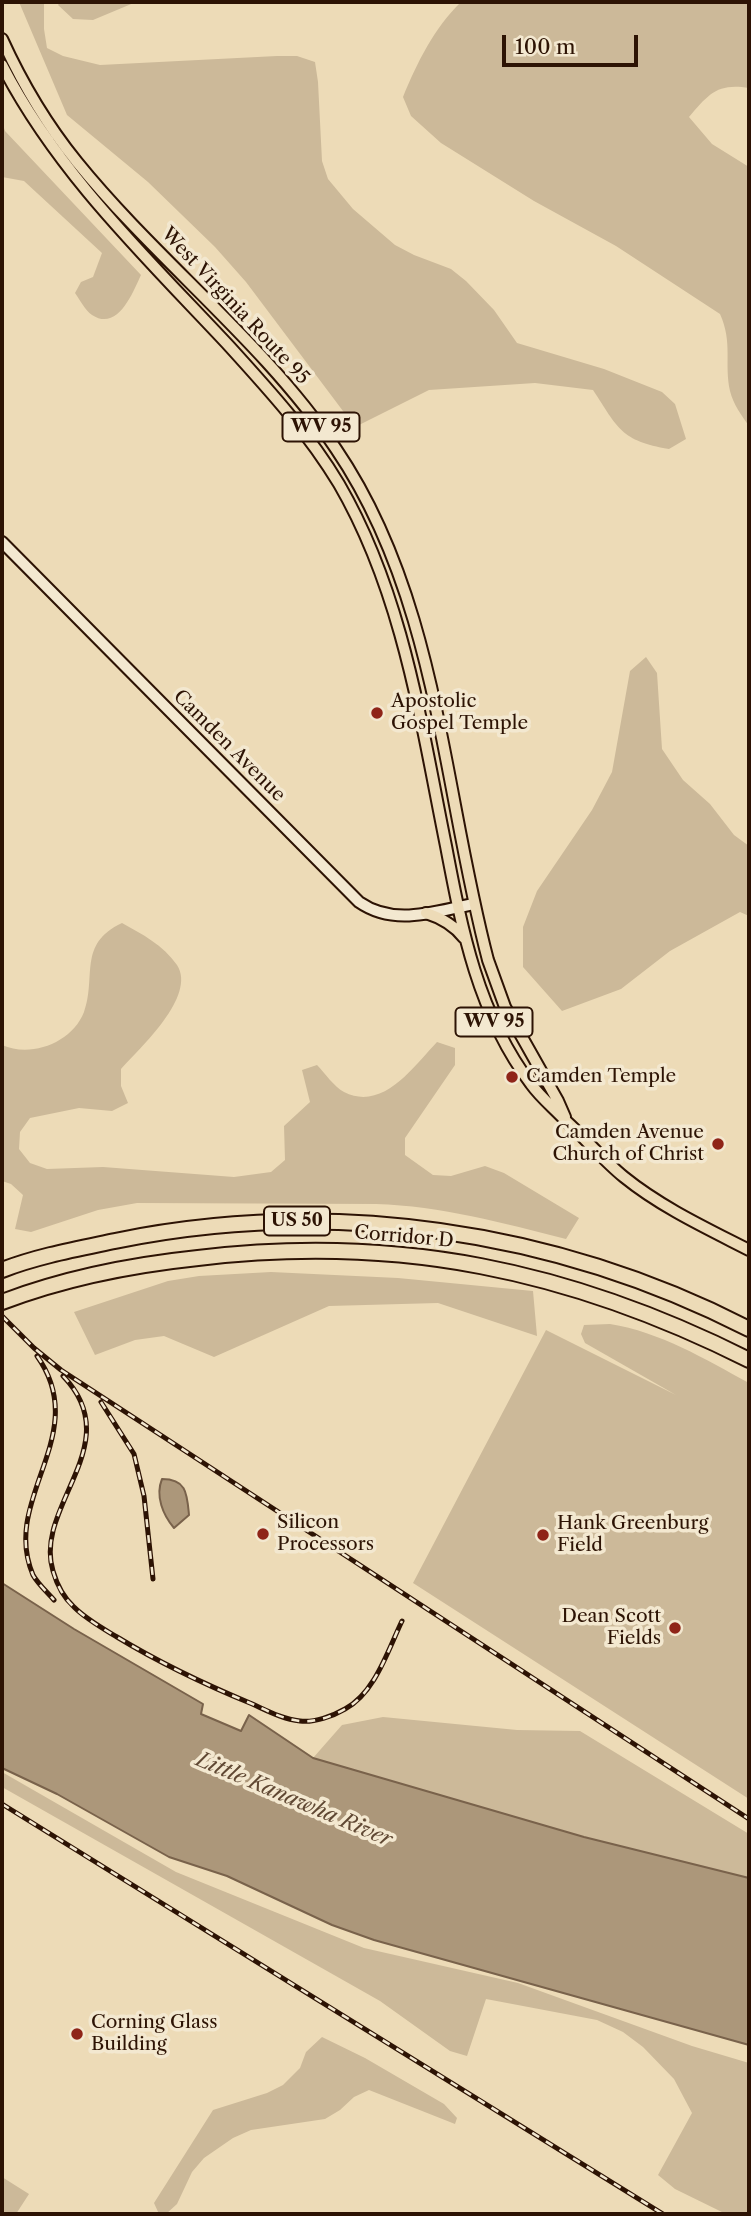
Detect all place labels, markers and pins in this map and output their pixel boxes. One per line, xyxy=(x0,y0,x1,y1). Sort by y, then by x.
place label: Apostolic Gospel Temple xyxy=(391,691,528,735)
marker: Apostolic Gospel Temple xyxy=(369,705,385,721)
place label: Camden Temple xyxy=(526,1066,676,1088)
marker: Camden Temple xyxy=(504,1069,520,1085)
place label: Camden Avenue Church of Christ xyxy=(552,1122,704,1166)
marker: Camden Avenue Church of Christ xyxy=(710,1136,726,1152)
place label: Silicon Processors xyxy=(277,1512,374,1556)
place label: Hank Greenburg Field xyxy=(557,1513,708,1557)
marker: Silicon Processors xyxy=(255,1526,271,1542)
marker: Hank Greenburg Field xyxy=(535,1527,551,1543)
place label: Dean Scott Fields xyxy=(562,1606,661,1650)
marker: Dean Scott Fields xyxy=(667,1620,683,1636)
place label: Corning Glass Building xyxy=(91,2012,217,2056)
marker: Corning Glass Building xyxy=(69,2026,85,2042)

